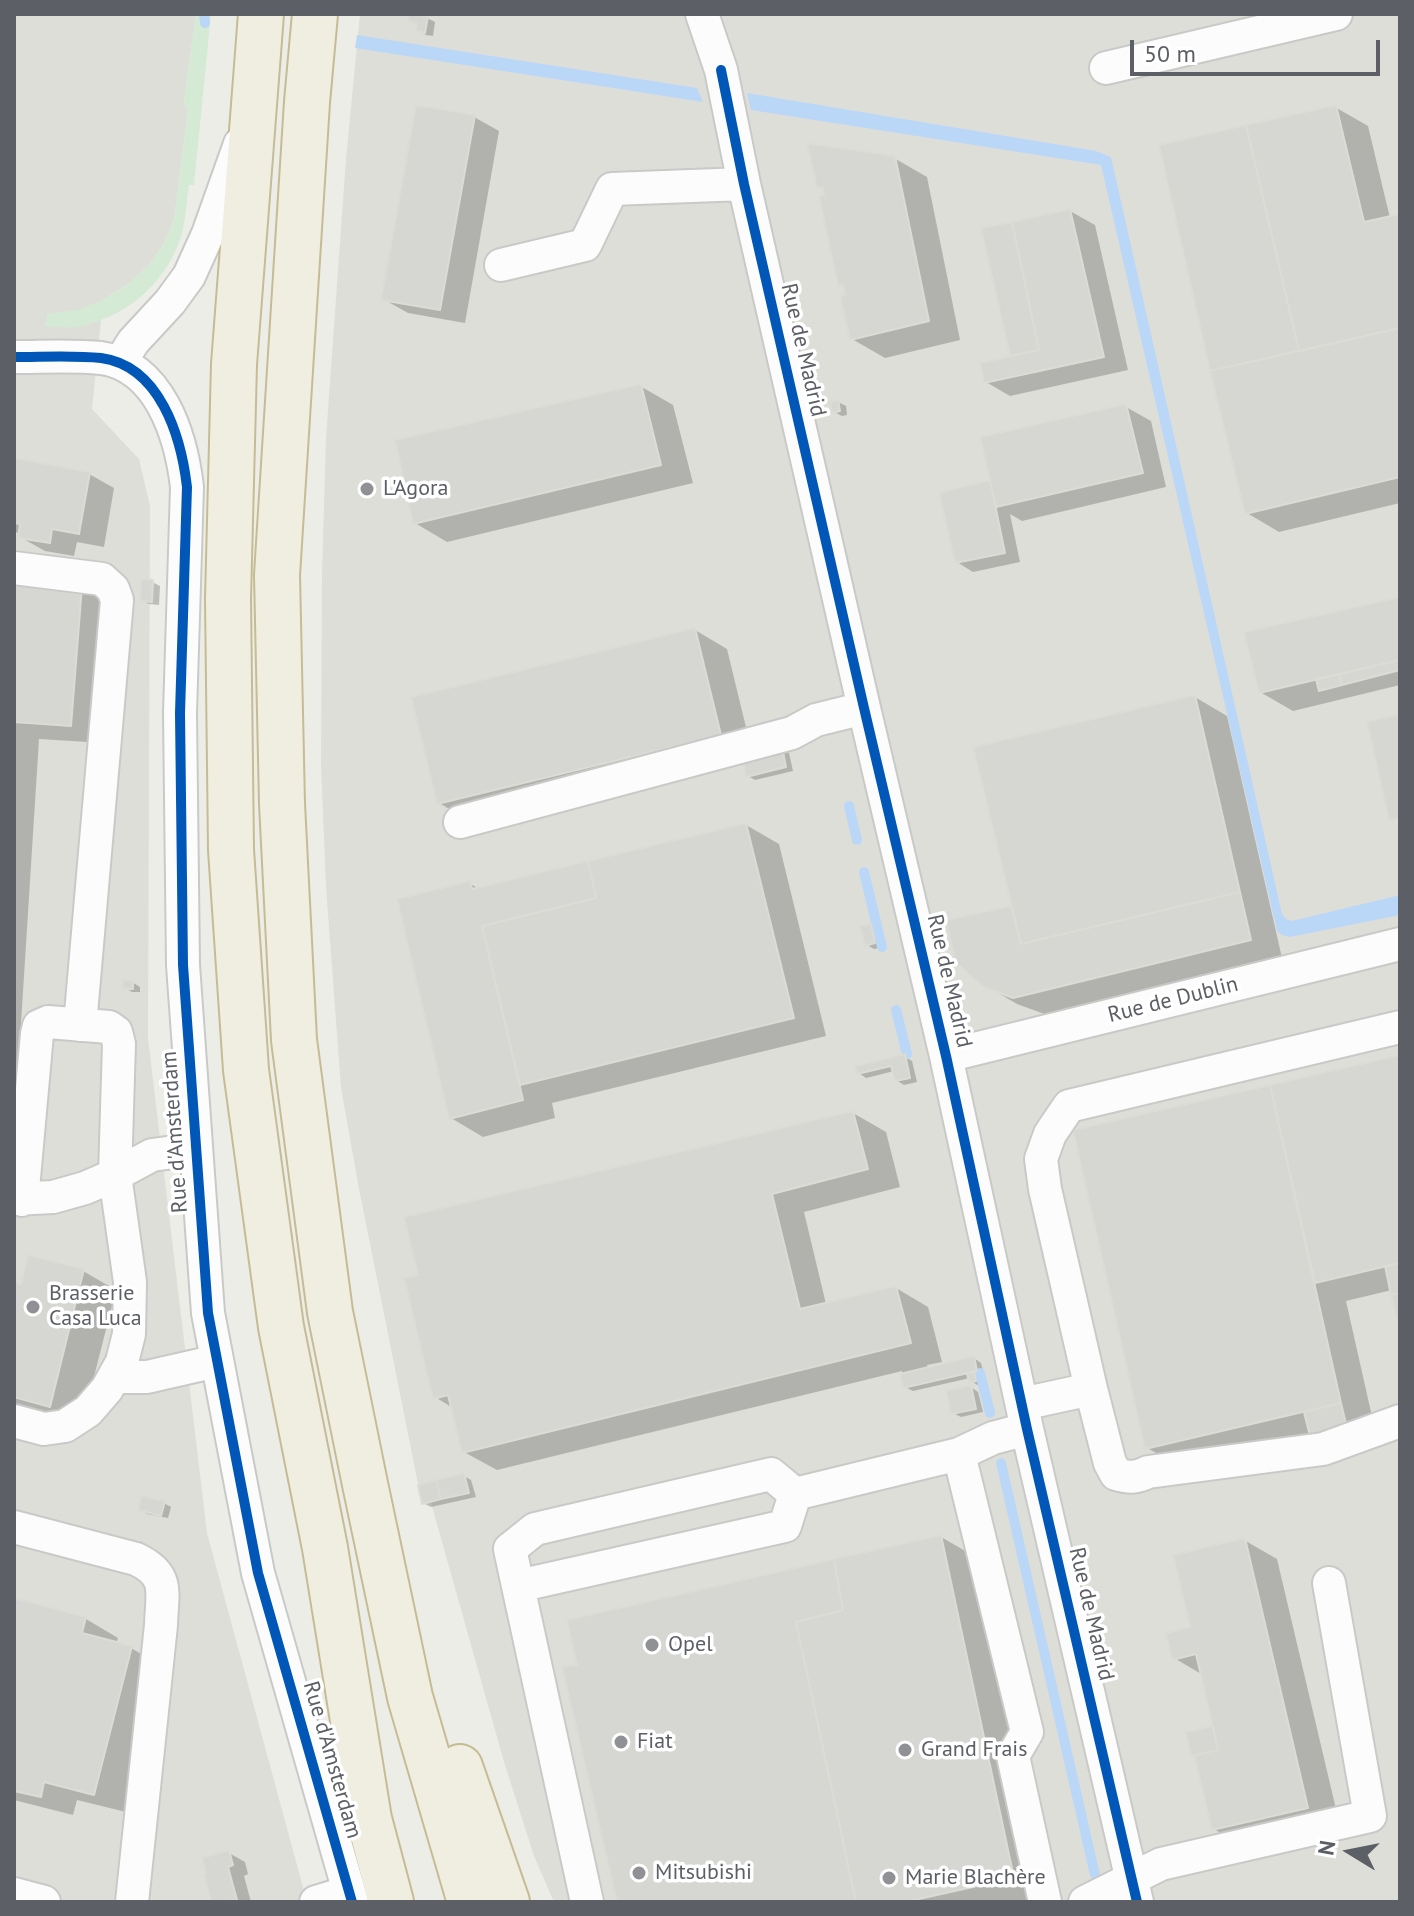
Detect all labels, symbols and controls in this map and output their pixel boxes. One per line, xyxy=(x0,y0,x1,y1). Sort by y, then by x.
scale bar xyxy=(1134,24,1384,74)
text: 50 m xyxy=(1144,38,1196,69)
street label: Rue de Madrid xyxy=(775,281,831,419)
place label: L'Agora xyxy=(383,476,448,502)
marker: L'Agora xyxy=(358,480,376,498)
street label: Rue de Madrid xyxy=(921,912,977,1050)
street label: Rue de Dublin xyxy=(1105,971,1241,1029)
street label: Rue d'Amsterdam xyxy=(156,1050,194,1214)
place label: Brasserie Casa Luca xyxy=(49,1281,142,1332)
marker: Brasserie Casa Luca xyxy=(24,1298,42,1316)
street label: Rue de Madrid xyxy=(1063,1545,1119,1683)
place label: Opel xyxy=(668,1632,713,1658)
marker: Opel xyxy=(643,1636,661,1654)
street label: Rue d'Amsterdam xyxy=(297,1678,367,1842)
place label: Fiat xyxy=(637,1729,673,1755)
marker: Fiat xyxy=(612,1733,630,1751)
place label: Grand Frais xyxy=(921,1737,1028,1763)
marker: Grand Frais xyxy=(896,1741,914,1759)
north arrow xyxy=(1310,1812,1390,1892)
text: N xyxy=(1311,1838,1341,1857)
place label: Mitsubishi xyxy=(655,1860,752,1886)
marker: Mitsubishi xyxy=(630,1864,648,1882)
place label: Marie Blachère xyxy=(905,1865,1046,1891)
marker: Marie Blachère xyxy=(880,1869,898,1887)

